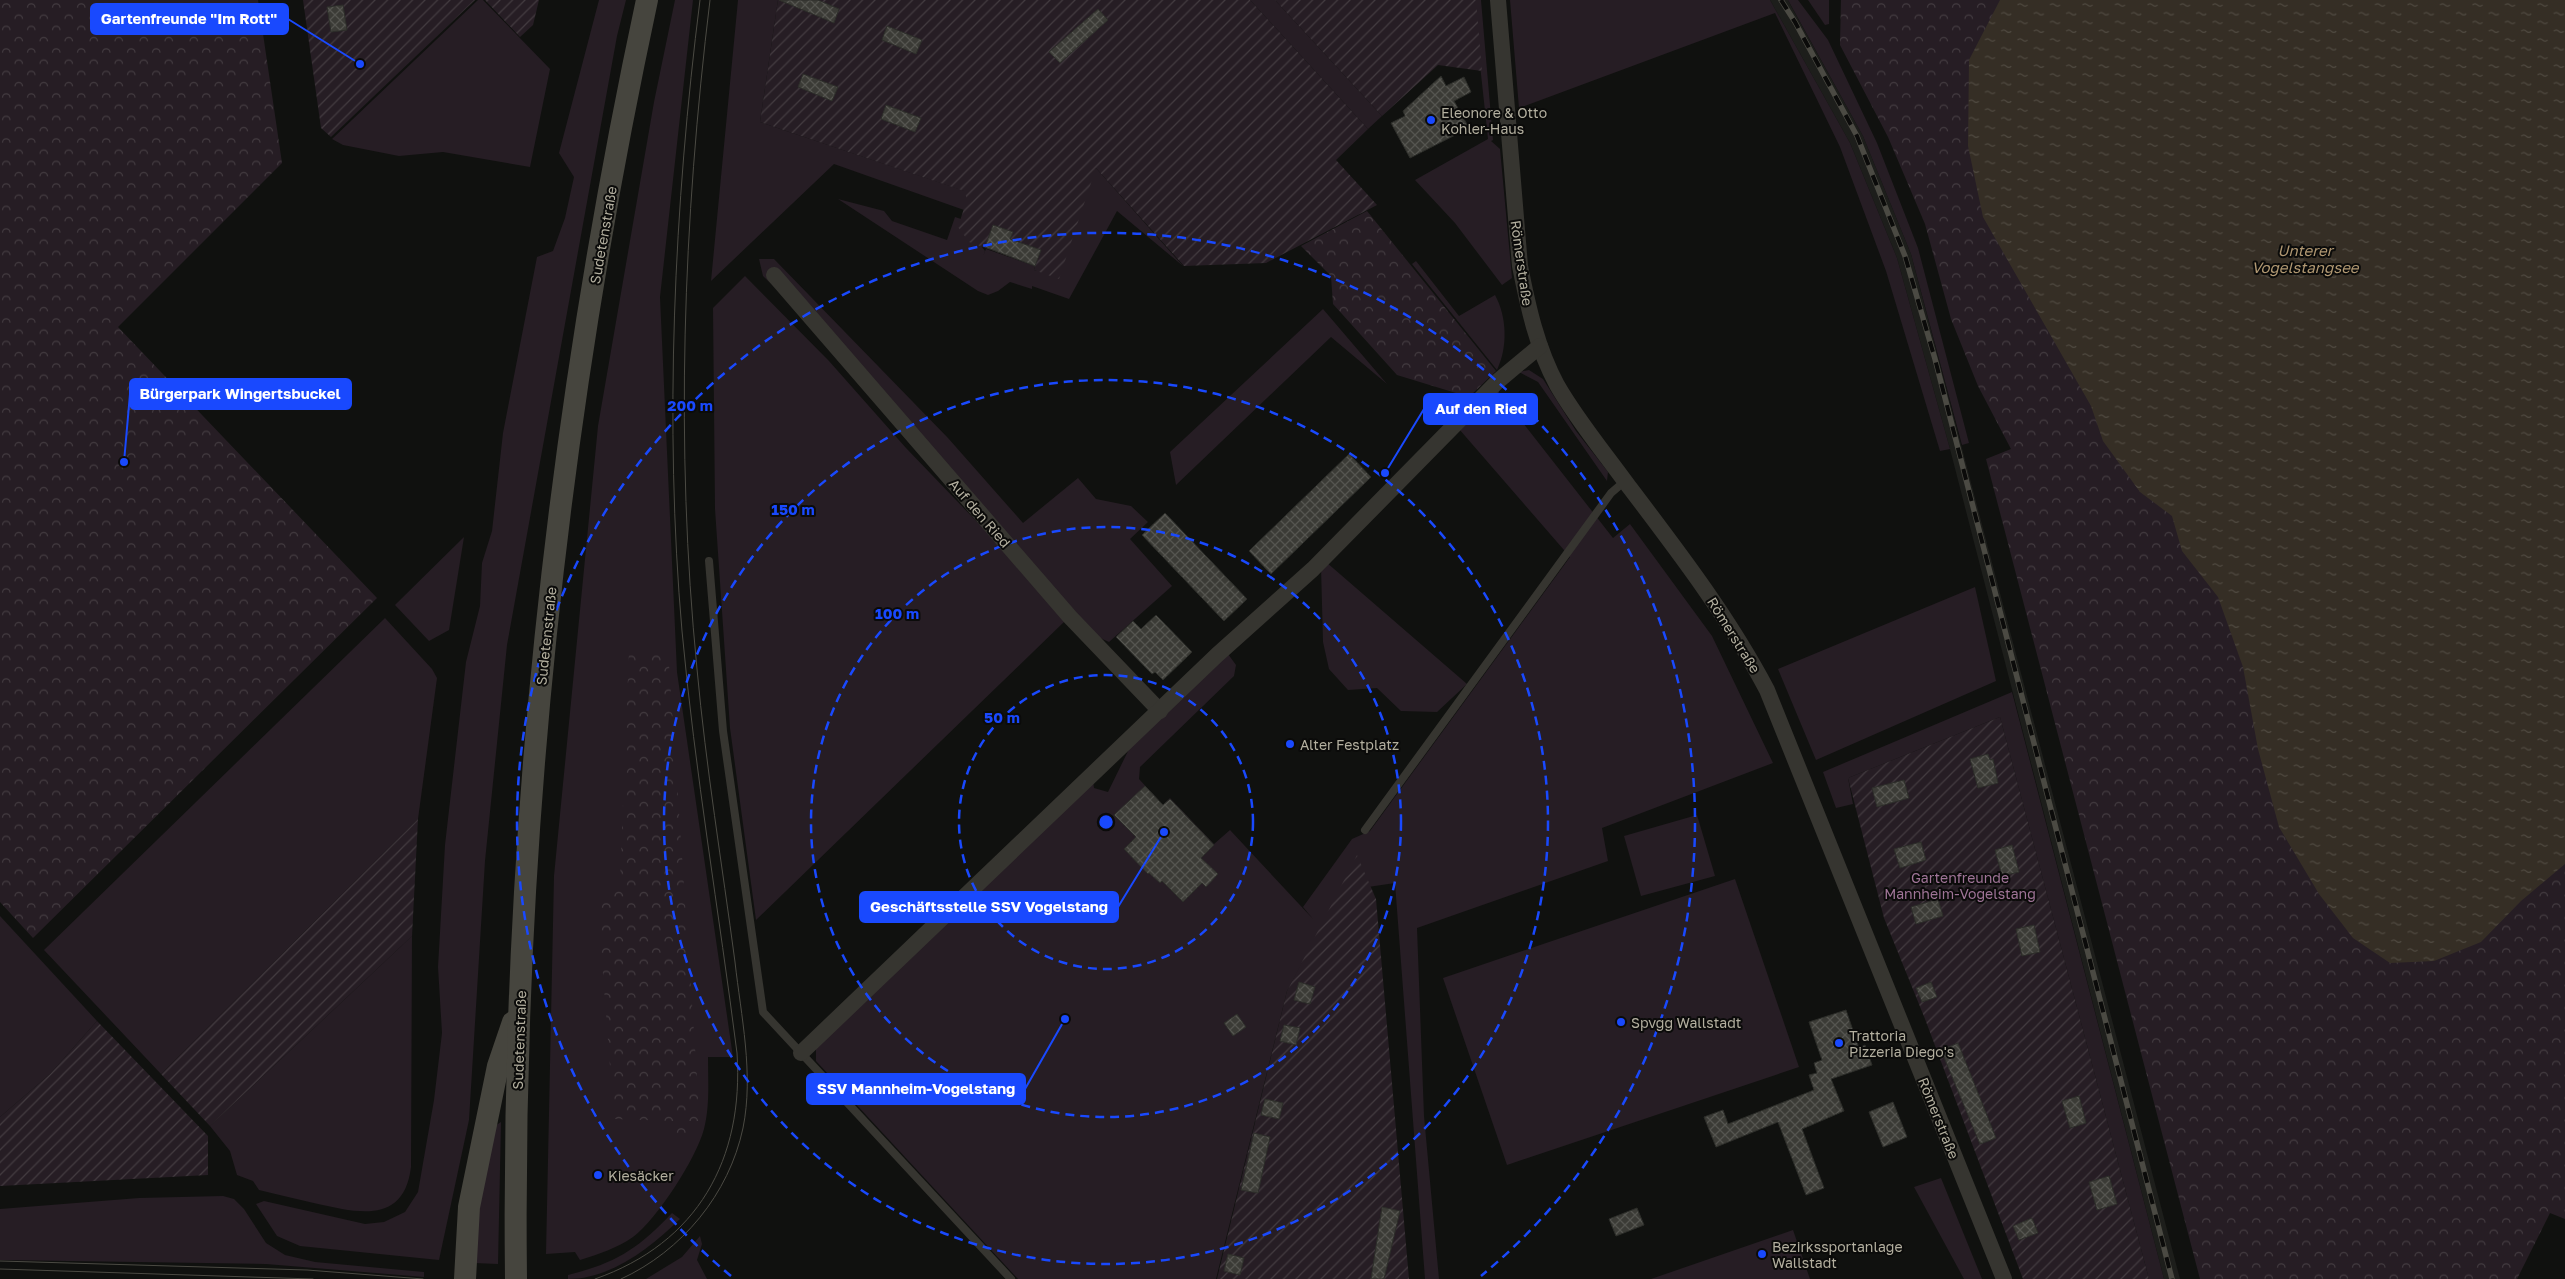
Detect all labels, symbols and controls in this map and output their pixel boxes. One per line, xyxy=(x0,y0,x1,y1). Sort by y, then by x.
callout: Gartenfreunde "Im Rott" xyxy=(91,4,288,34)
text: Gartenfreunde "Im Rott" xyxy=(101,9,277,27)
place label: Eleonore & Otto Kohler-Haus xyxy=(1441,104,1547,137)
marker: Eleonore & Otto Kohler-Haus xyxy=(1425,114,1437,126)
street label: Sudetenstraße xyxy=(586,185,620,285)
street label: Römerstraße xyxy=(1508,219,1536,307)
water label: Unterer Vogelstangsee xyxy=(2251,241,2360,277)
callout: Bürgerpark Wingertsbuckel xyxy=(130,379,351,409)
text: Bürgerpark Wingertsbuckel xyxy=(139,384,341,402)
callout: Auf den Ried xyxy=(1424,394,1537,424)
text: 200 m xyxy=(667,396,713,414)
text: Auf den Ried xyxy=(1435,399,1527,417)
street label: Auf den Ried xyxy=(946,475,1014,551)
text: 150 m xyxy=(771,500,815,518)
street label: Sudetenstraße xyxy=(532,586,560,686)
street label: Römerstraße xyxy=(1704,594,1764,676)
text: 100 m xyxy=(875,604,919,622)
text: 50 m xyxy=(984,708,1020,726)
place label: Alter Festplatz xyxy=(1300,736,1399,753)
marker: Alter Festplatz xyxy=(1284,738,1296,750)
centre of rings xyxy=(1097,813,1115,831)
park label: Gartenfreunde Mannheim-Vogelstang xyxy=(1884,869,2036,902)
callout: Geschäftsstelle SSV Vogelstang xyxy=(860,892,1118,922)
text: Geschäftsstelle SSV Vogelstang xyxy=(870,897,1108,915)
street label: Sudetenstraße xyxy=(509,990,529,1090)
place label: Spvgg Wallstadt xyxy=(1631,1014,1741,1031)
marker: Spvgg Wallstadt xyxy=(1615,1016,1627,1028)
place label: Trattoria Pizzeria Diego's xyxy=(1849,1027,1954,1060)
marker: Trattoria Pizzeria Diego's xyxy=(1833,1037,1845,1049)
callout: SSV Mannheim-Vogelstang xyxy=(807,1074,1025,1104)
street label: Römerstraße xyxy=(1915,1075,1963,1161)
text: SSV Mannheim-Vogelstang xyxy=(817,1079,1015,1097)
place label: Kiesäcker xyxy=(608,1167,674,1184)
marker: Kiesäcker xyxy=(592,1169,604,1181)
place label: Bezirkssportanlage Wallstadt xyxy=(1772,1238,1903,1271)
marker: Bezirkssportanlage Wallstadt xyxy=(1756,1248,1768,1260)

